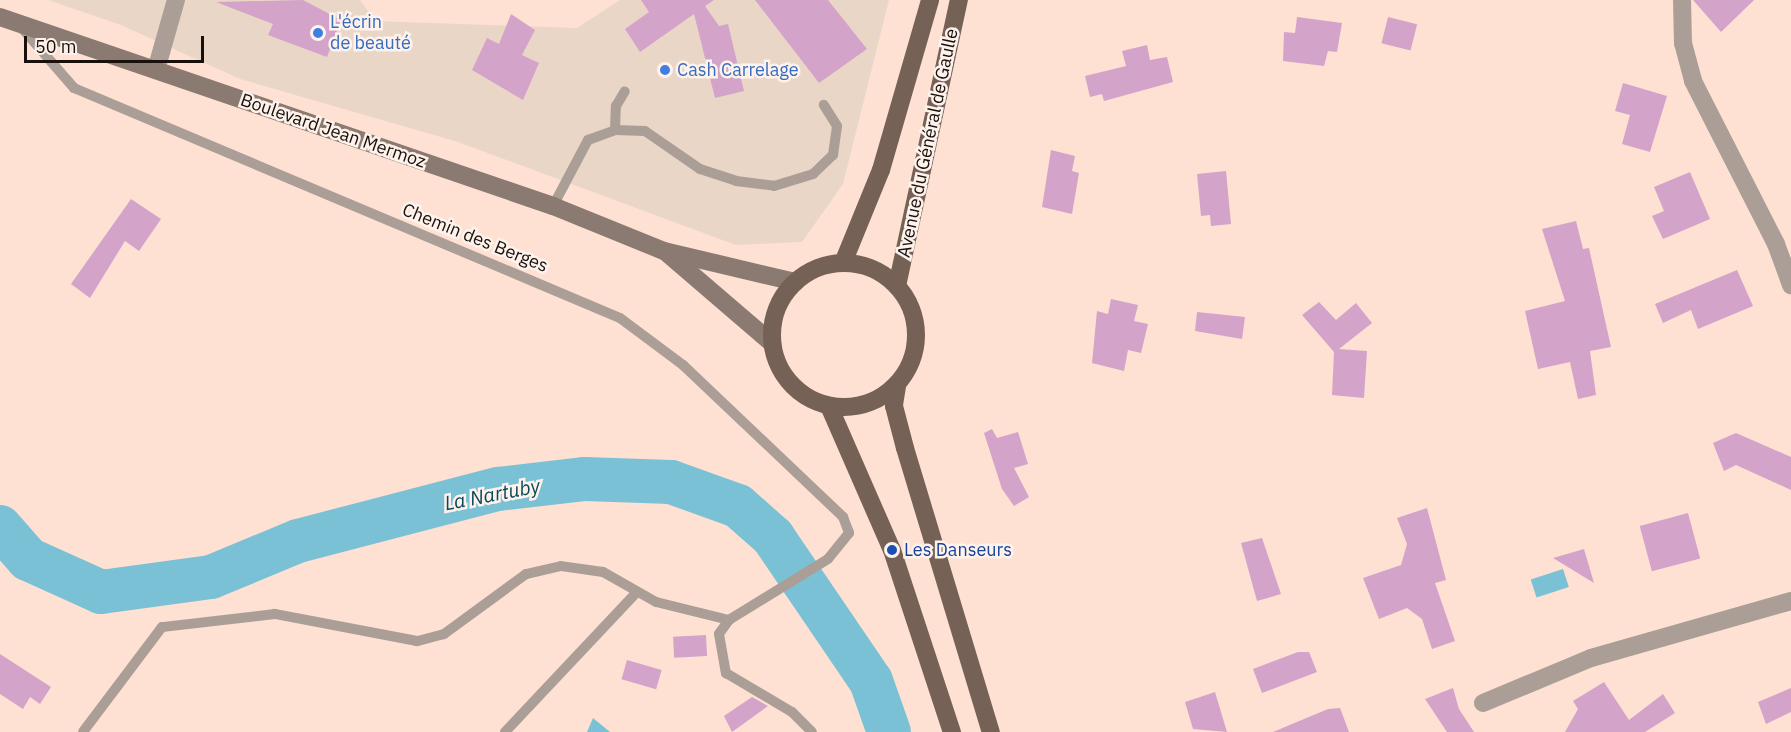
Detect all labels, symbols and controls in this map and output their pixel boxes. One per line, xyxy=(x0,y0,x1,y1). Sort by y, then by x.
place label: L'écrin de beauté xyxy=(330,12,411,54)
scale bar xyxy=(27,24,207,62)
marker: L'écrin de beauté xyxy=(311,26,325,40)
street label: Avenue du Général de Gaulle xyxy=(893,27,963,259)
text: 50 m xyxy=(35,35,77,58)
place label: Cash Carrelage xyxy=(677,59,799,81)
marker: Cash Carrelage xyxy=(658,63,672,77)
street label: Boulevard Jean Mermoz xyxy=(238,89,428,173)
street label: Chemin des Berges xyxy=(399,199,551,277)
water label: La Nartuby xyxy=(442,473,542,515)
place label: Les Danseurs xyxy=(904,539,1012,561)
marker: Les Danseurs xyxy=(885,543,899,557)

